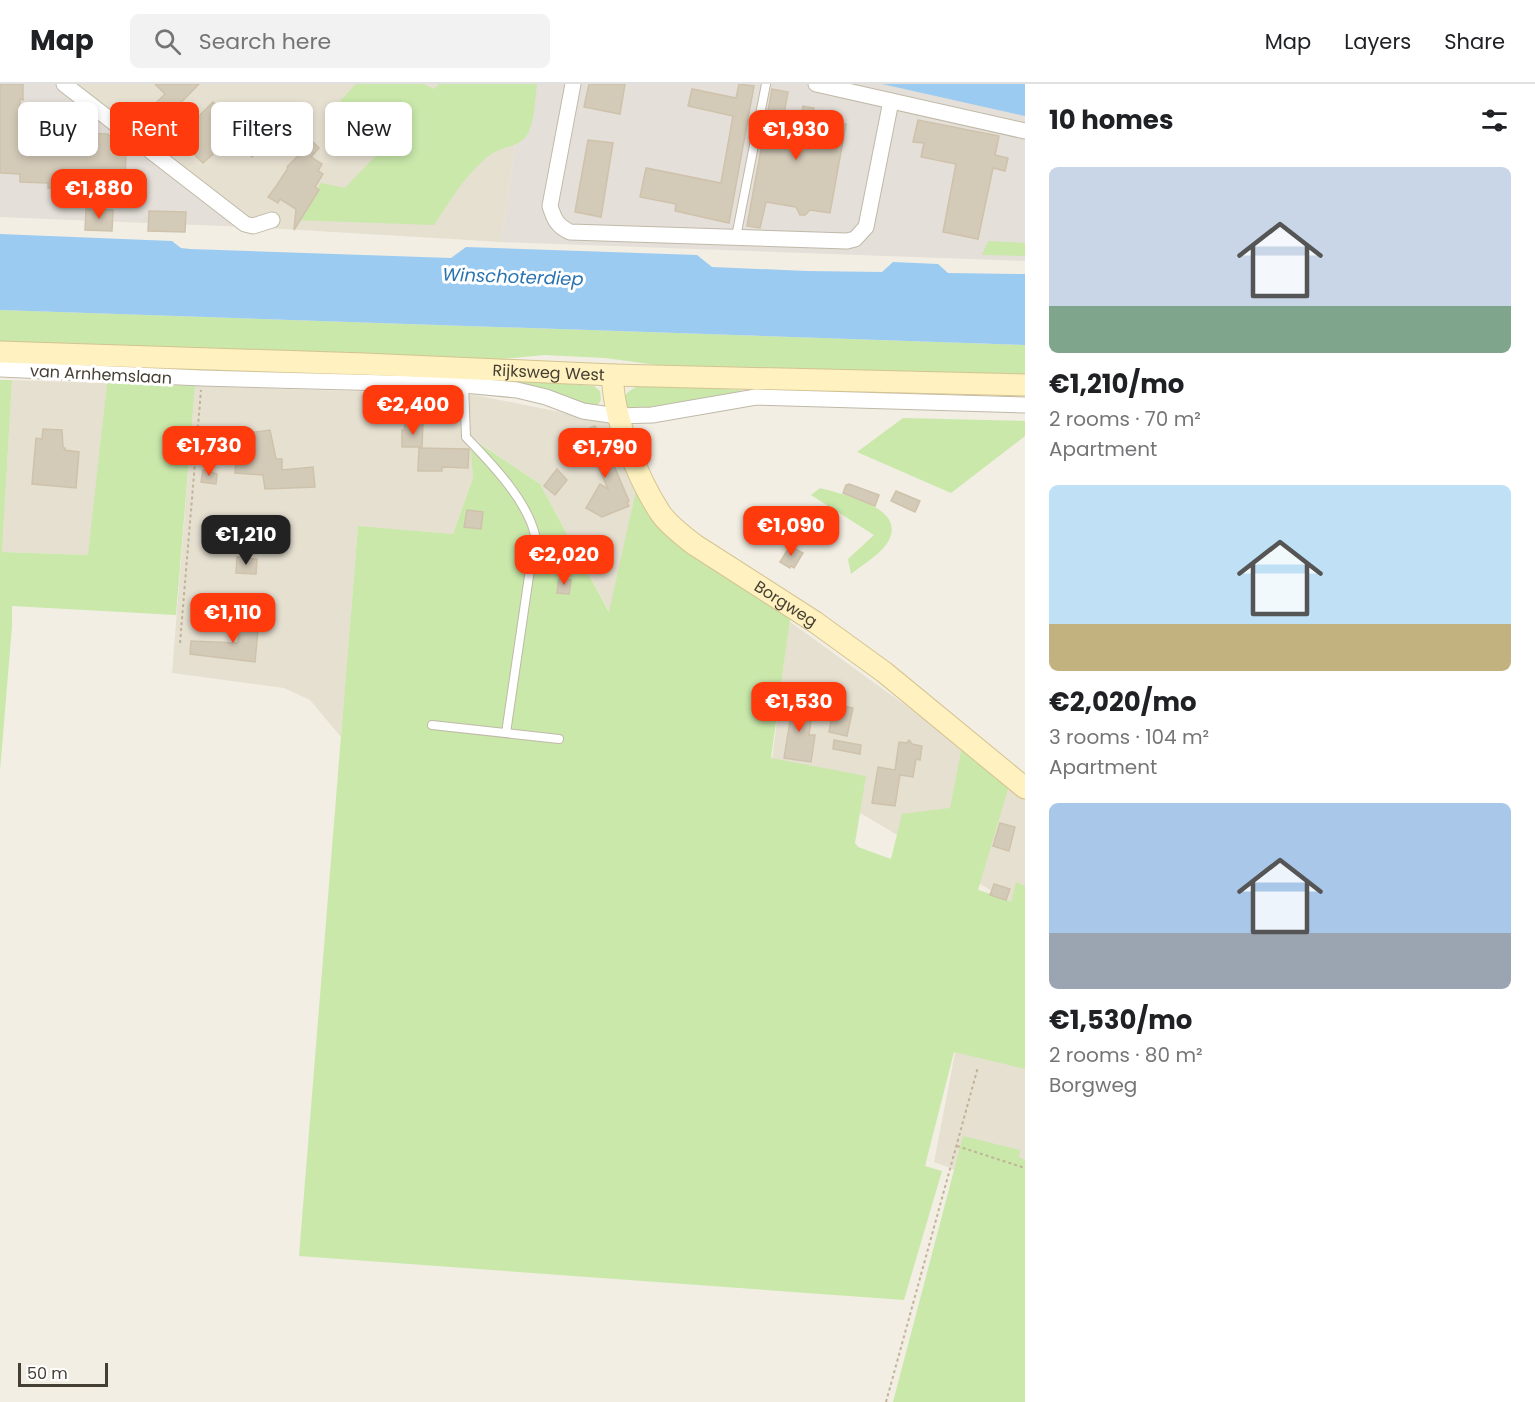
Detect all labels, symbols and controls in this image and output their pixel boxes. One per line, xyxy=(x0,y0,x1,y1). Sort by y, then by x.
search box xyxy=(130,14,550,68)
text: Map xyxy=(30,21,94,60)
icon: search xyxy=(151,25,184,58)
text: Search here xyxy=(199,26,331,57)
text: Map xyxy=(1265,27,1311,56)
text: Layers xyxy=(1344,27,1411,56)
text: Share xyxy=(1444,27,1505,56)
chip: Buy xyxy=(18,102,98,156)
chip: Rent xyxy=(110,102,199,156)
chip: Filters xyxy=(211,102,313,156)
chip: New xyxy=(325,102,412,156)
text: 10 homes xyxy=(1049,102,1173,138)
icon: filters xyxy=(1478,104,1511,137)
pin: €1,930 xyxy=(747,110,845,161)
text: €1,930 xyxy=(763,115,829,143)
pin: €1,880 xyxy=(50,169,148,220)
text: €1,880 xyxy=(65,174,133,202)
icon: home xyxy=(1226,206,1334,314)
water label: Winschoterdiep xyxy=(442,262,584,291)
street label: van Arnhemslaan xyxy=(29,359,173,390)
street label: Rijksweg West xyxy=(492,359,605,387)
text: €1,210/mo xyxy=(1049,366,1184,402)
pin: €2,400 xyxy=(364,385,462,436)
text: €2,400 xyxy=(377,390,449,418)
text: 2 rooms · 70 m² xyxy=(1049,405,1201,433)
pin: €1,730 xyxy=(160,426,258,477)
pin: €1,790 xyxy=(556,428,654,479)
text: €1,730 xyxy=(176,431,242,459)
text: €1,790 xyxy=(572,433,638,461)
text: Apartment xyxy=(1049,435,1157,463)
pin: €1,090 xyxy=(742,506,840,557)
text: €1,090 xyxy=(757,511,825,539)
pin: €1,210 xyxy=(197,515,295,566)
text: €1,210 xyxy=(215,520,277,548)
icon: home xyxy=(1226,524,1334,632)
pin: €2,020 xyxy=(515,535,613,586)
text: €2,020 xyxy=(529,540,599,568)
street label: Borgweg xyxy=(750,575,822,633)
pin: €1,110 xyxy=(184,593,282,644)
text: €1,110 xyxy=(204,598,262,626)
pin: €1,530 xyxy=(750,682,848,733)
text: €2,020/mo xyxy=(1049,684,1197,720)
text: €1,530 xyxy=(765,687,833,715)
text: 3 rooms · 104 m² xyxy=(1049,723,1209,751)
text: Apartment xyxy=(1049,753,1157,781)
icon: home xyxy=(1226,842,1334,950)
text: €1,530/mo xyxy=(1049,1002,1192,1038)
text: 2 rooms · 80 m² xyxy=(1049,1041,1203,1069)
text: Borgweg xyxy=(1049,1071,1137,1099)
scale bar xyxy=(18,1360,108,1388)
text: 50 m xyxy=(27,1362,68,1385)

